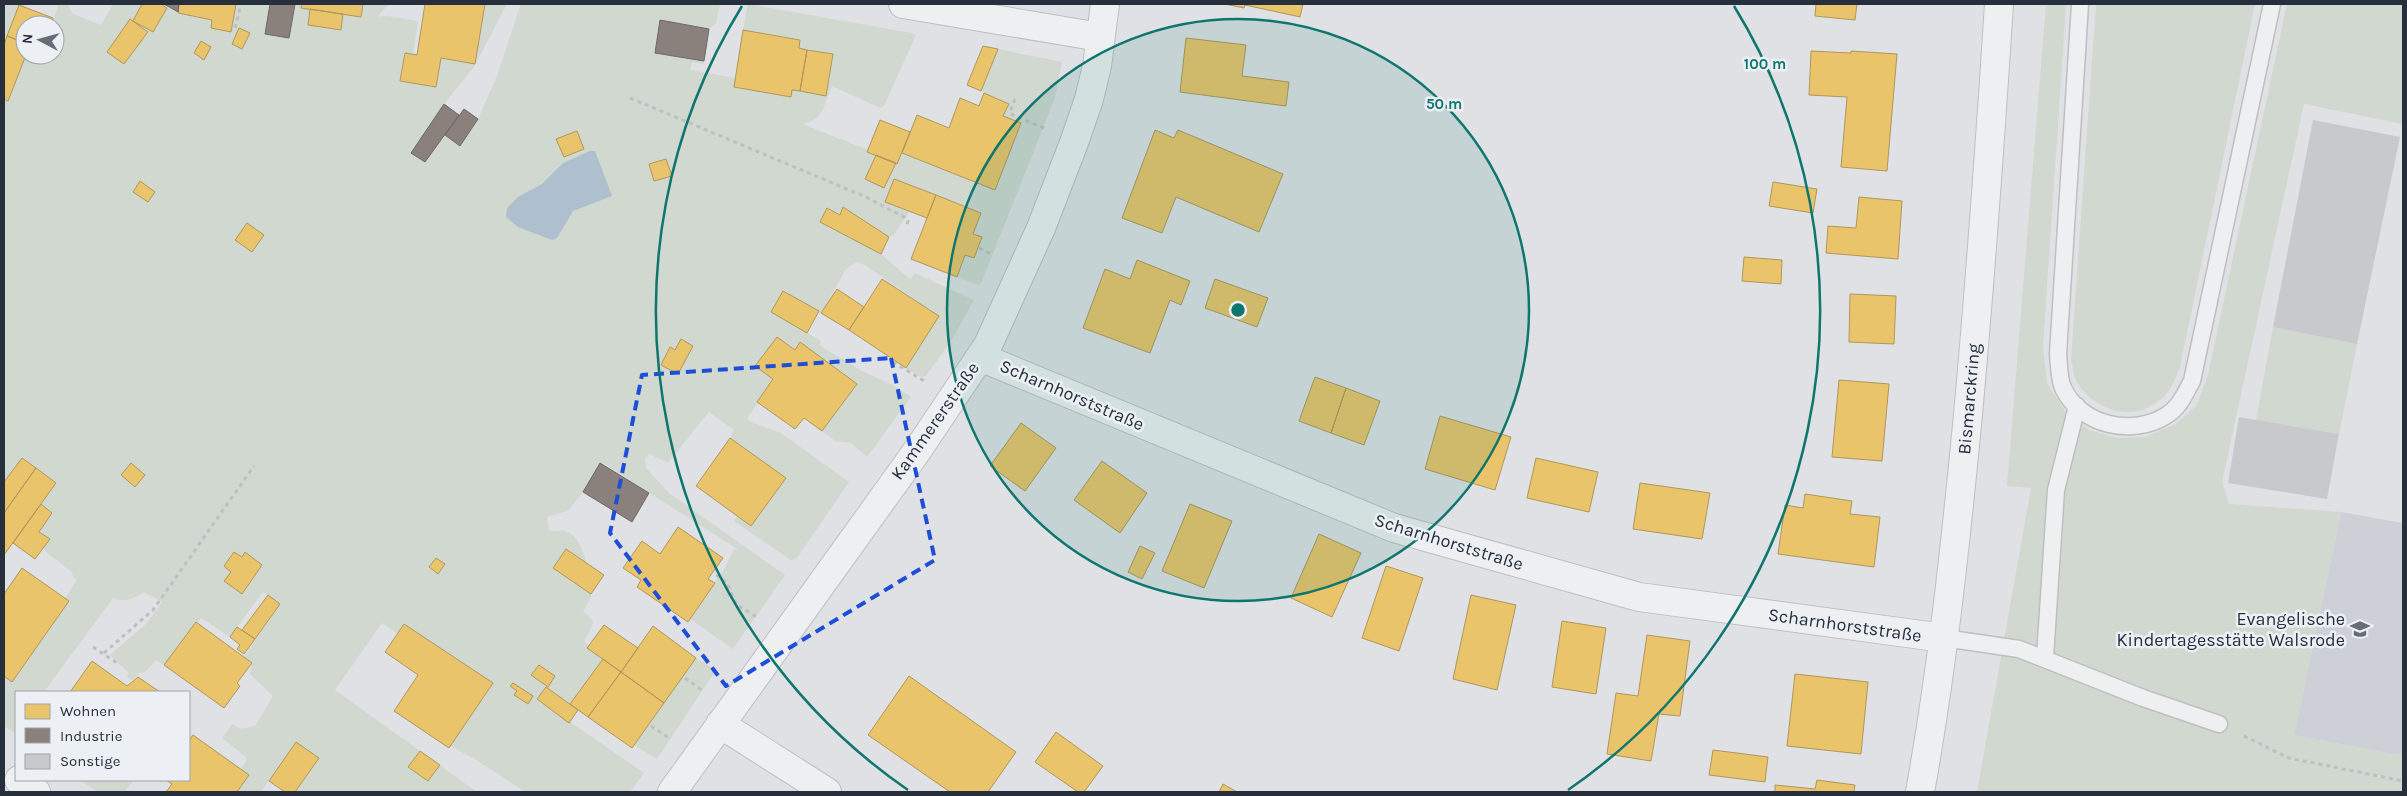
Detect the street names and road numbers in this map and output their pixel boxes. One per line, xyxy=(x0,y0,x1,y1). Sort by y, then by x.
street label: Bismarckring xyxy=(1953,342,1985,456)
street label: Scharnhorststraße xyxy=(997,355,1147,435)
street label: Kammererstraße xyxy=(886,358,984,484)
street label: Scharnhorststraße xyxy=(1372,509,1526,575)
street label: Scharnhorststraße xyxy=(1767,603,1923,647)

